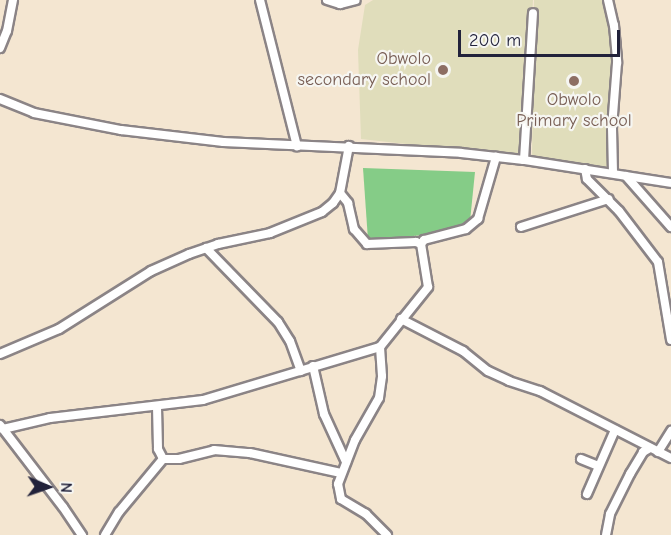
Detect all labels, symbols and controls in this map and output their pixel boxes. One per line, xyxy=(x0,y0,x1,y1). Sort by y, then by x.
scale bar xyxy=(461,18,623,56)
text: 200 m xyxy=(469,30,521,51)
place label: Obwolo secondary school xyxy=(298,49,431,92)
marker: Obwolo secondary school xyxy=(436,63,450,77)
marker: Obwolo Primary school xyxy=(567,74,581,88)
place label: Obwolo Primary school xyxy=(516,90,632,132)
north arrow xyxy=(18,457,78,517)
text: N xyxy=(57,482,75,493)

